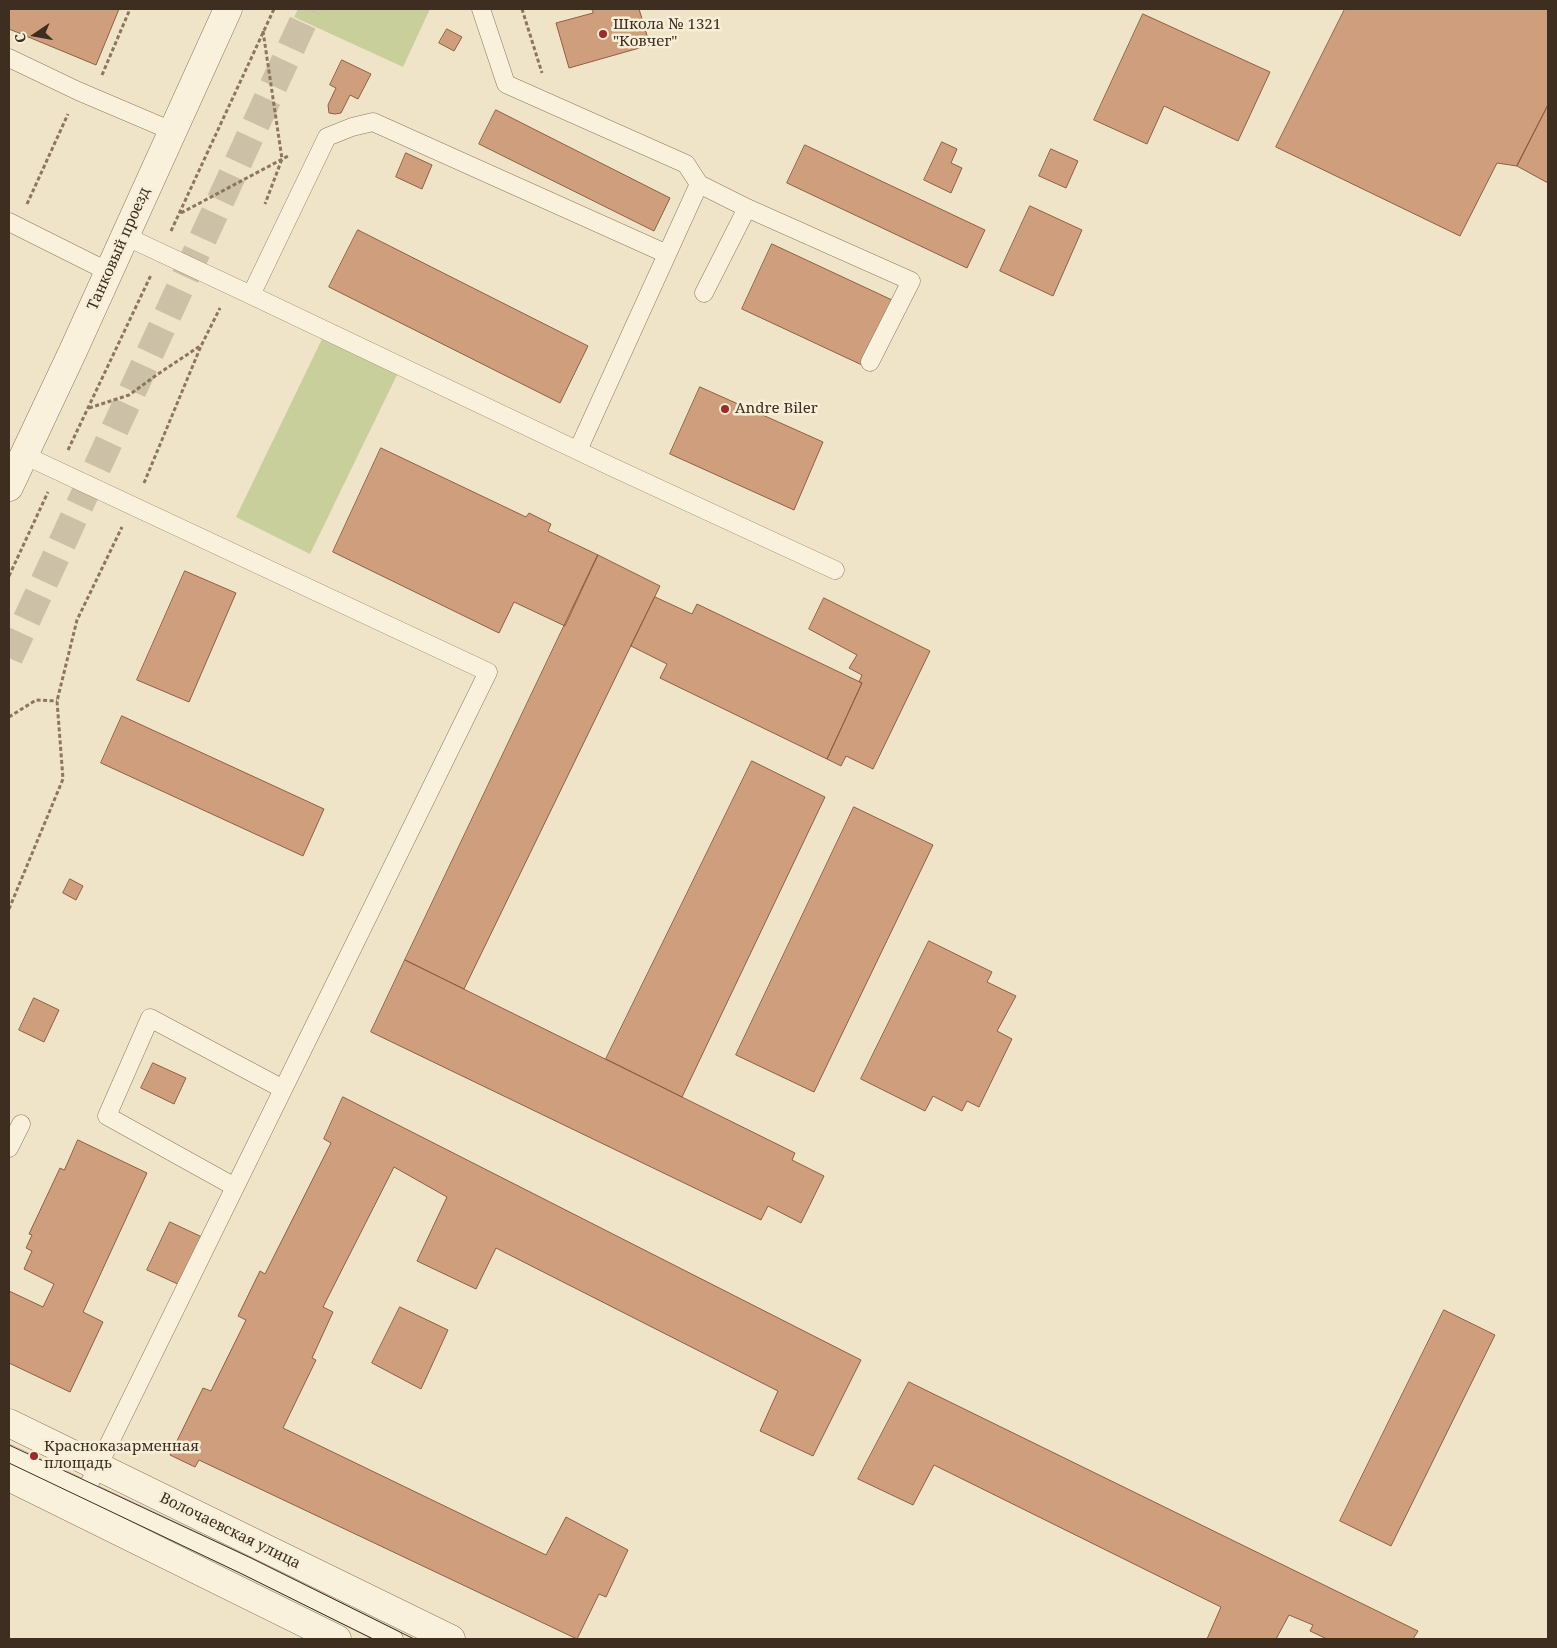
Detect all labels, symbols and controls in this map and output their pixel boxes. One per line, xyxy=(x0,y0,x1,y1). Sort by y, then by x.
north arrow xyxy=(10,10,60,60)
place label: Школа № 1321 "Ковчег" xyxy=(613,16,721,51)
marker: Школа № 1321 "Ковчег" xyxy=(597,28,609,40)
text: С xyxy=(10,32,30,45)
street label: Танковый проезд xyxy=(84,185,154,313)
place label: Andre Biler xyxy=(735,400,818,418)
marker: Andre Biler xyxy=(719,403,731,415)
place label: Красноказарменная площадь xyxy=(44,1438,199,1473)
marker: Красноказарменная площадь xyxy=(28,1450,40,1462)
street label: Волочаевская улица xyxy=(157,1489,303,1573)

